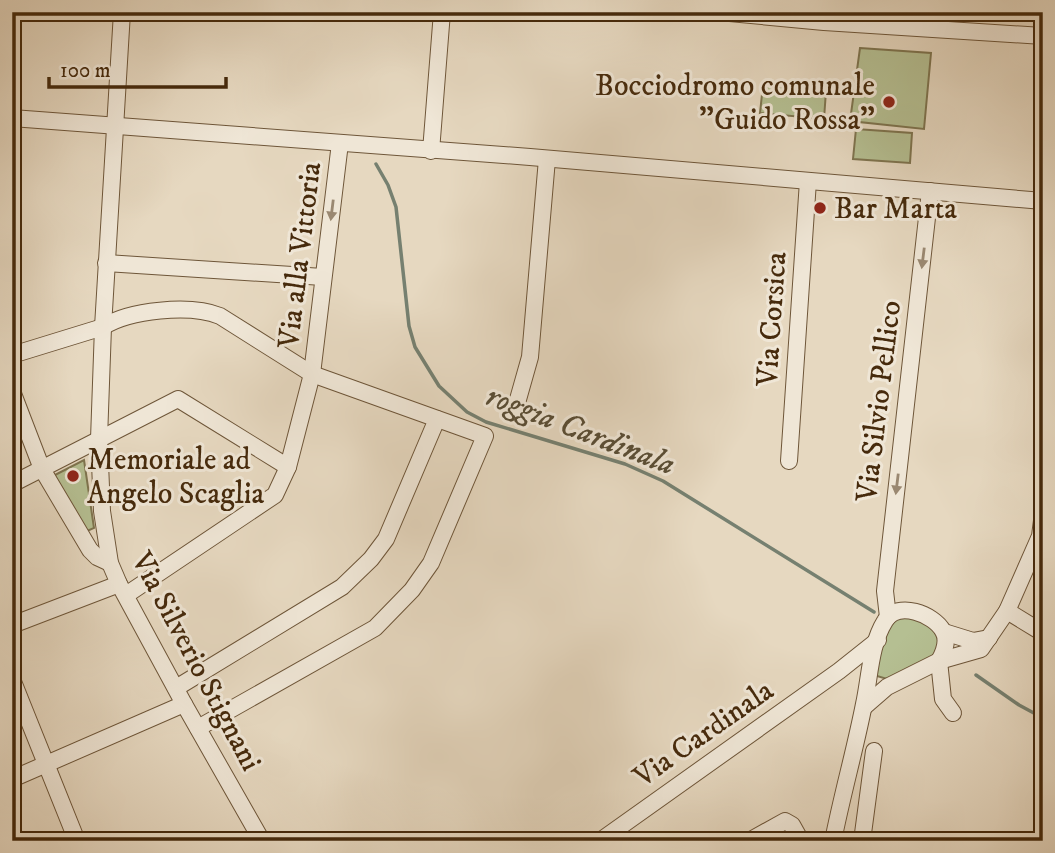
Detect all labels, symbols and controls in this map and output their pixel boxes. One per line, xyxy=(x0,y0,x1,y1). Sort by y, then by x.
scale bar xyxy=(49,46,226,90)
text: 100 m xyxy=(60,58,111,84)
place label: Bocciodromo comunale "Guido Rossa" xyxy=(595,68,875,139)
marker: Bocciodromo comunale "Guido Rossa" xyxy=(881,94,897,110)
street label: Via alla Vittoria xyxy=(271,160,330,351)
place label: Bar Marta xyxy=(834,191,957,228)
one-way arrow xyxy=(326,199,337,221)
marker: Bar Marta xyxy=(812,200,828,216)
one-way arrow xyxy=(917,248,928,270)
street label: Via Corsica xyxy=(749,250,796,389)
street label: Via Silvio Pellico xyxy=(849,298,910,505)
water label: roggia Cardinala xyxy=(480,376,681,485)
place label: Memoriale ad Angelo Scaglia xyxy=(87,442,264,513)
marker: Memoriale ad Angelo Scaglia xyxy=(65,468,81,484)
one-way arrow xyxy=(891,474,902,496)
street label: Via Silverio Stignani xyxy=(122,545,269,778)
street label: Via Cardinala xyxy=(626,672,781,797)

